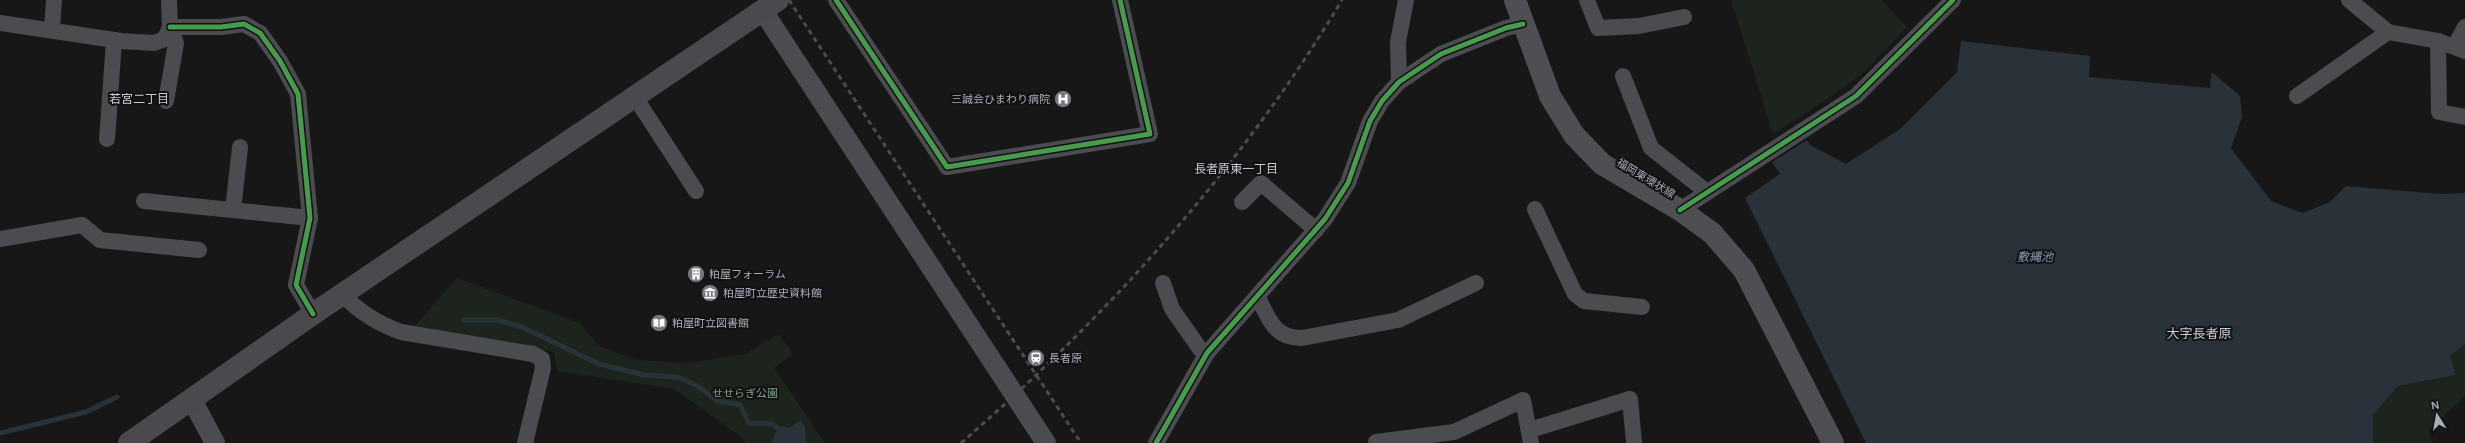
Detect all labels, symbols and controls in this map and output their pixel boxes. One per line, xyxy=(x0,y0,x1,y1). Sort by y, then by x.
hospital icon: 三誠会ひまわり病院 xyxy=(1053,89,1073,109)
district label: 若宮二丁目 xyxy=(109,92,169,106)
place label: 三誠会ひまわり病院 xyxy=(951,93,1050,105)
street label: 福岡東環状線 xyxy=(1615,156,1677,200)
district label: 長者原東一丁目 xyxy=(1194,162,1278,176)
water label: 敷縄池 xyxy=(2017,250,2054,264)
building icon: 粕屋フォーラム xyxy=(686,264,706,284)
place label: 粕屋フォーラム xyxy=(709,268,786,280)
museum icon: 粕屋町立歴史資料館 xyxy=(700,283,720,303)
place label: 粕屋町立歴史資料館 xyxy=(723,287,822,299)
library icon: 粕屋町立図書館 xyxy=(649,313,669,333)
place label: 粕屋町立図書館 xyxy=(672,317,749,329)
district label: 大字長者原 xyxy=(2166,326,2232,341)
station icon: 長者原 xyxy=(1026,348,1046,368)
place label: 長者原 xyxy=(1049,352,1082,364)
park label: せせらぎ公園 xyxy=(712,387,778,399)
north arrow xyxy=(2417,395,2457,435)
text: N xyxy=(2430,399,2440,412)

